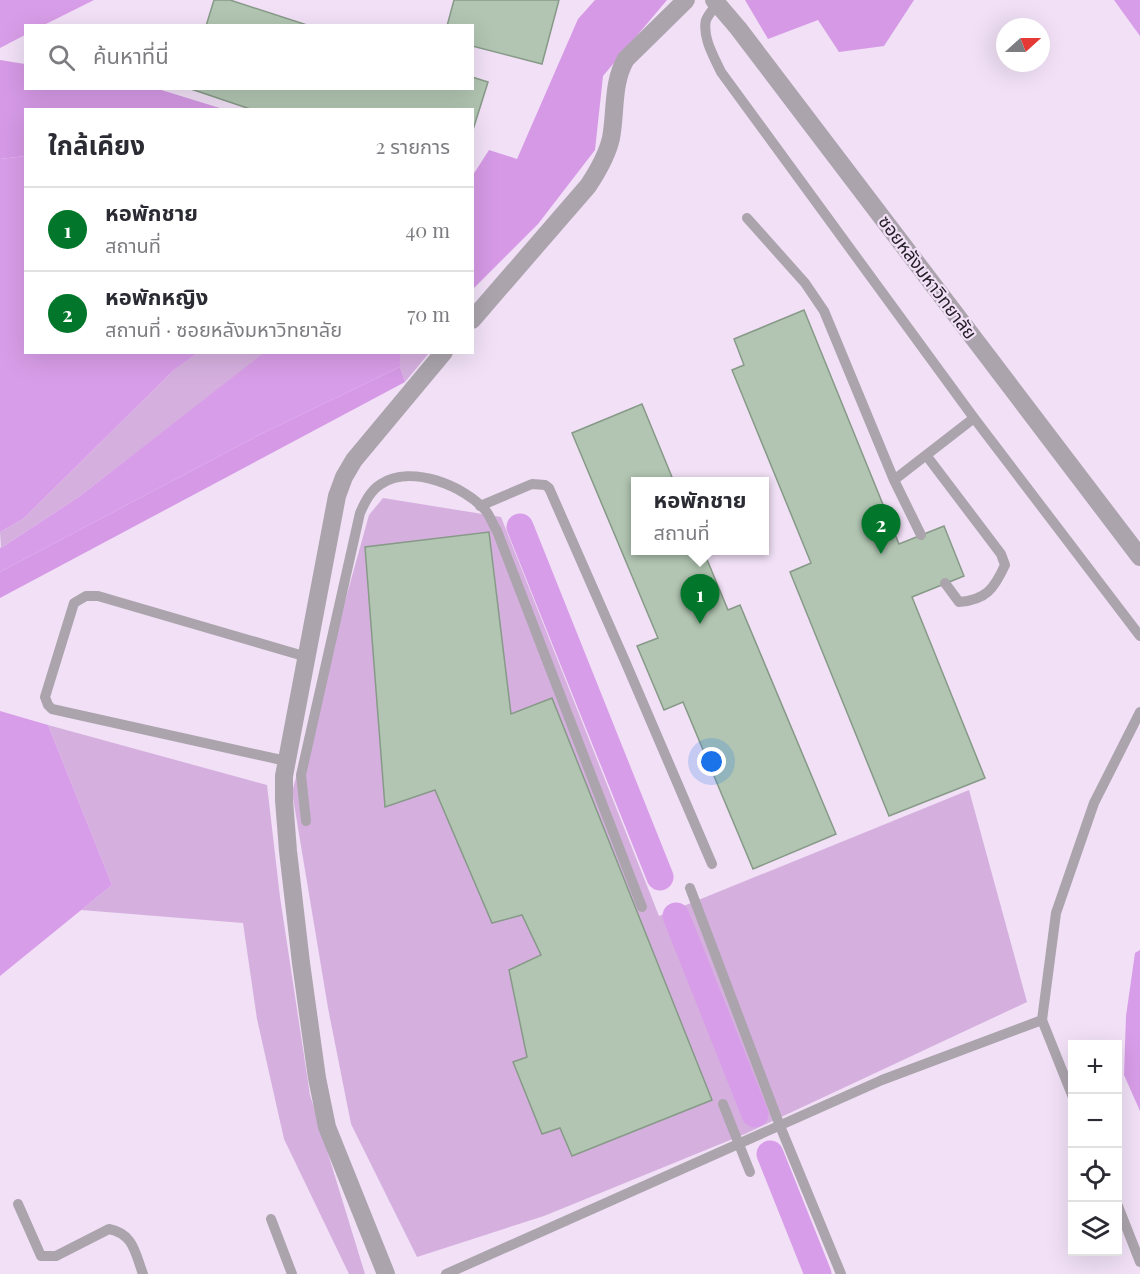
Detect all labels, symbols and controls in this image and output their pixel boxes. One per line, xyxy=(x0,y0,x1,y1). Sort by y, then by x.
north arrow xyxy=(996,18,1050,72)
search box xyxy=(24,24,474,90)
text: ค้นหาที่นี่ xyxy=(93,40,169,70)
icon: search xyxy=(45,41,78,74)
text: ใกล้เคียง xyxy=(48,127,145,162)
text: 2 รายการ xyxy=(376,132,450,159)
text: หอพักชาย xyxy=(105,197,198,227)
street label: ซอยหลังมหาวิทยาลัย xyxy=(874,210,982,344)
text: 1 xyxy=(64,216,71,243)
text: 40 m xyxy=(405,216,450,243)
text: สถานที่ xyxy=(105,231,161,258)
text: หอพักหญิง xyxy=(105,281,208,311)
text: 2 xyxy=(62,300,73,327)
text: 70 m xyxy=(407,300,450,327)
text: สถานที่ · ซอยหลังมหาวิทยาลัย xyxy=(105,315,342,342)
popup xyxy=(631,477,769,555)
text: หอพักชาย xyxy=(654,484,746,514)
pin: 2 xyxy=(862,504,900,554)
text: สถานที่ xyxy=(654,518,710,545)
pin: 1 xyxy=(680,574,720,624)
your location xyxy=(697,747,726,776)
map controls xyxy=(1068,1040,1122,1256)
button: + xyxy=(1068,1040,1122,1094)
button: − xyxy=(1068,1094,1122,1148)
button: locate xyxy=(1068,1148,1122,1202)
button: layers xyxy=(1068,1202,1122,1256)

